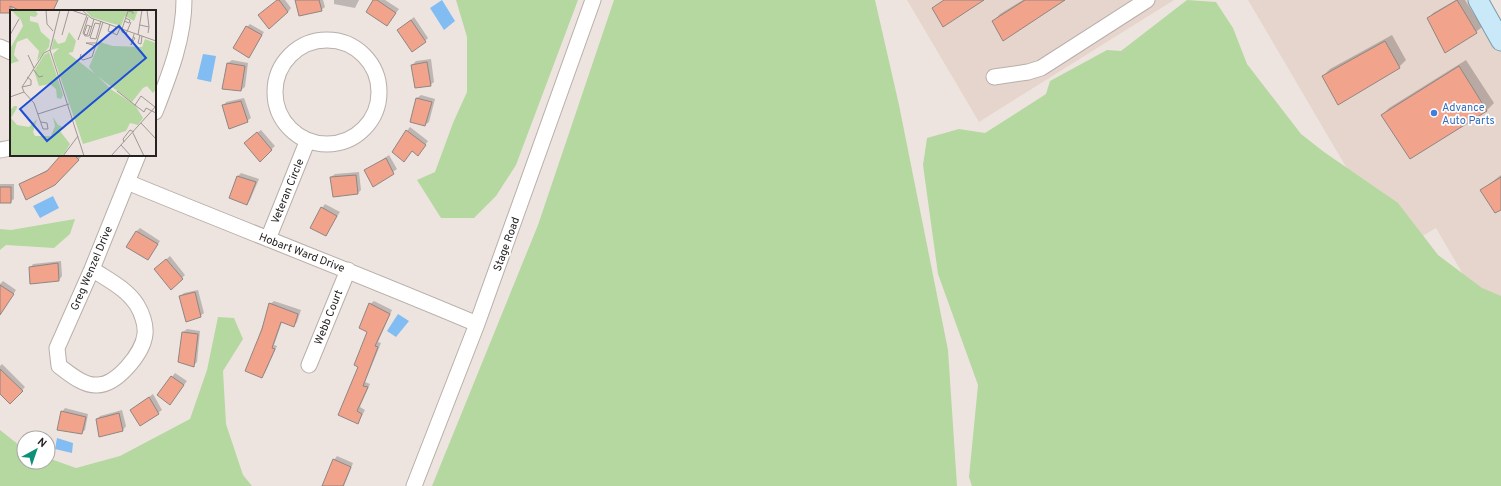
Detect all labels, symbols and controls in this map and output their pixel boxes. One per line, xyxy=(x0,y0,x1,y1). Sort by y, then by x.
inset map xyxy=(10,10,156,156)
place label: Advance Auto Parts xyxy=(1442,101,1495,128)
marker: Advance Auto Parts xyxy=(1429,108,1439,118)
street label: Veteran Circle xyxy=(269,157,307,226)
street label: Stage Road xyxy=(491,215,523,273)
street label: Greg Wenzel Drive xyxy=(68,224,116,313)
street label: Hobart Ward Drive xyxy=(257,230,347,276)
street label: Webb Court xyxy=(312,288,346,347)
north arrow xyxy=(16,430,56,470)
text: N xyxy=(34,435,49,451)

